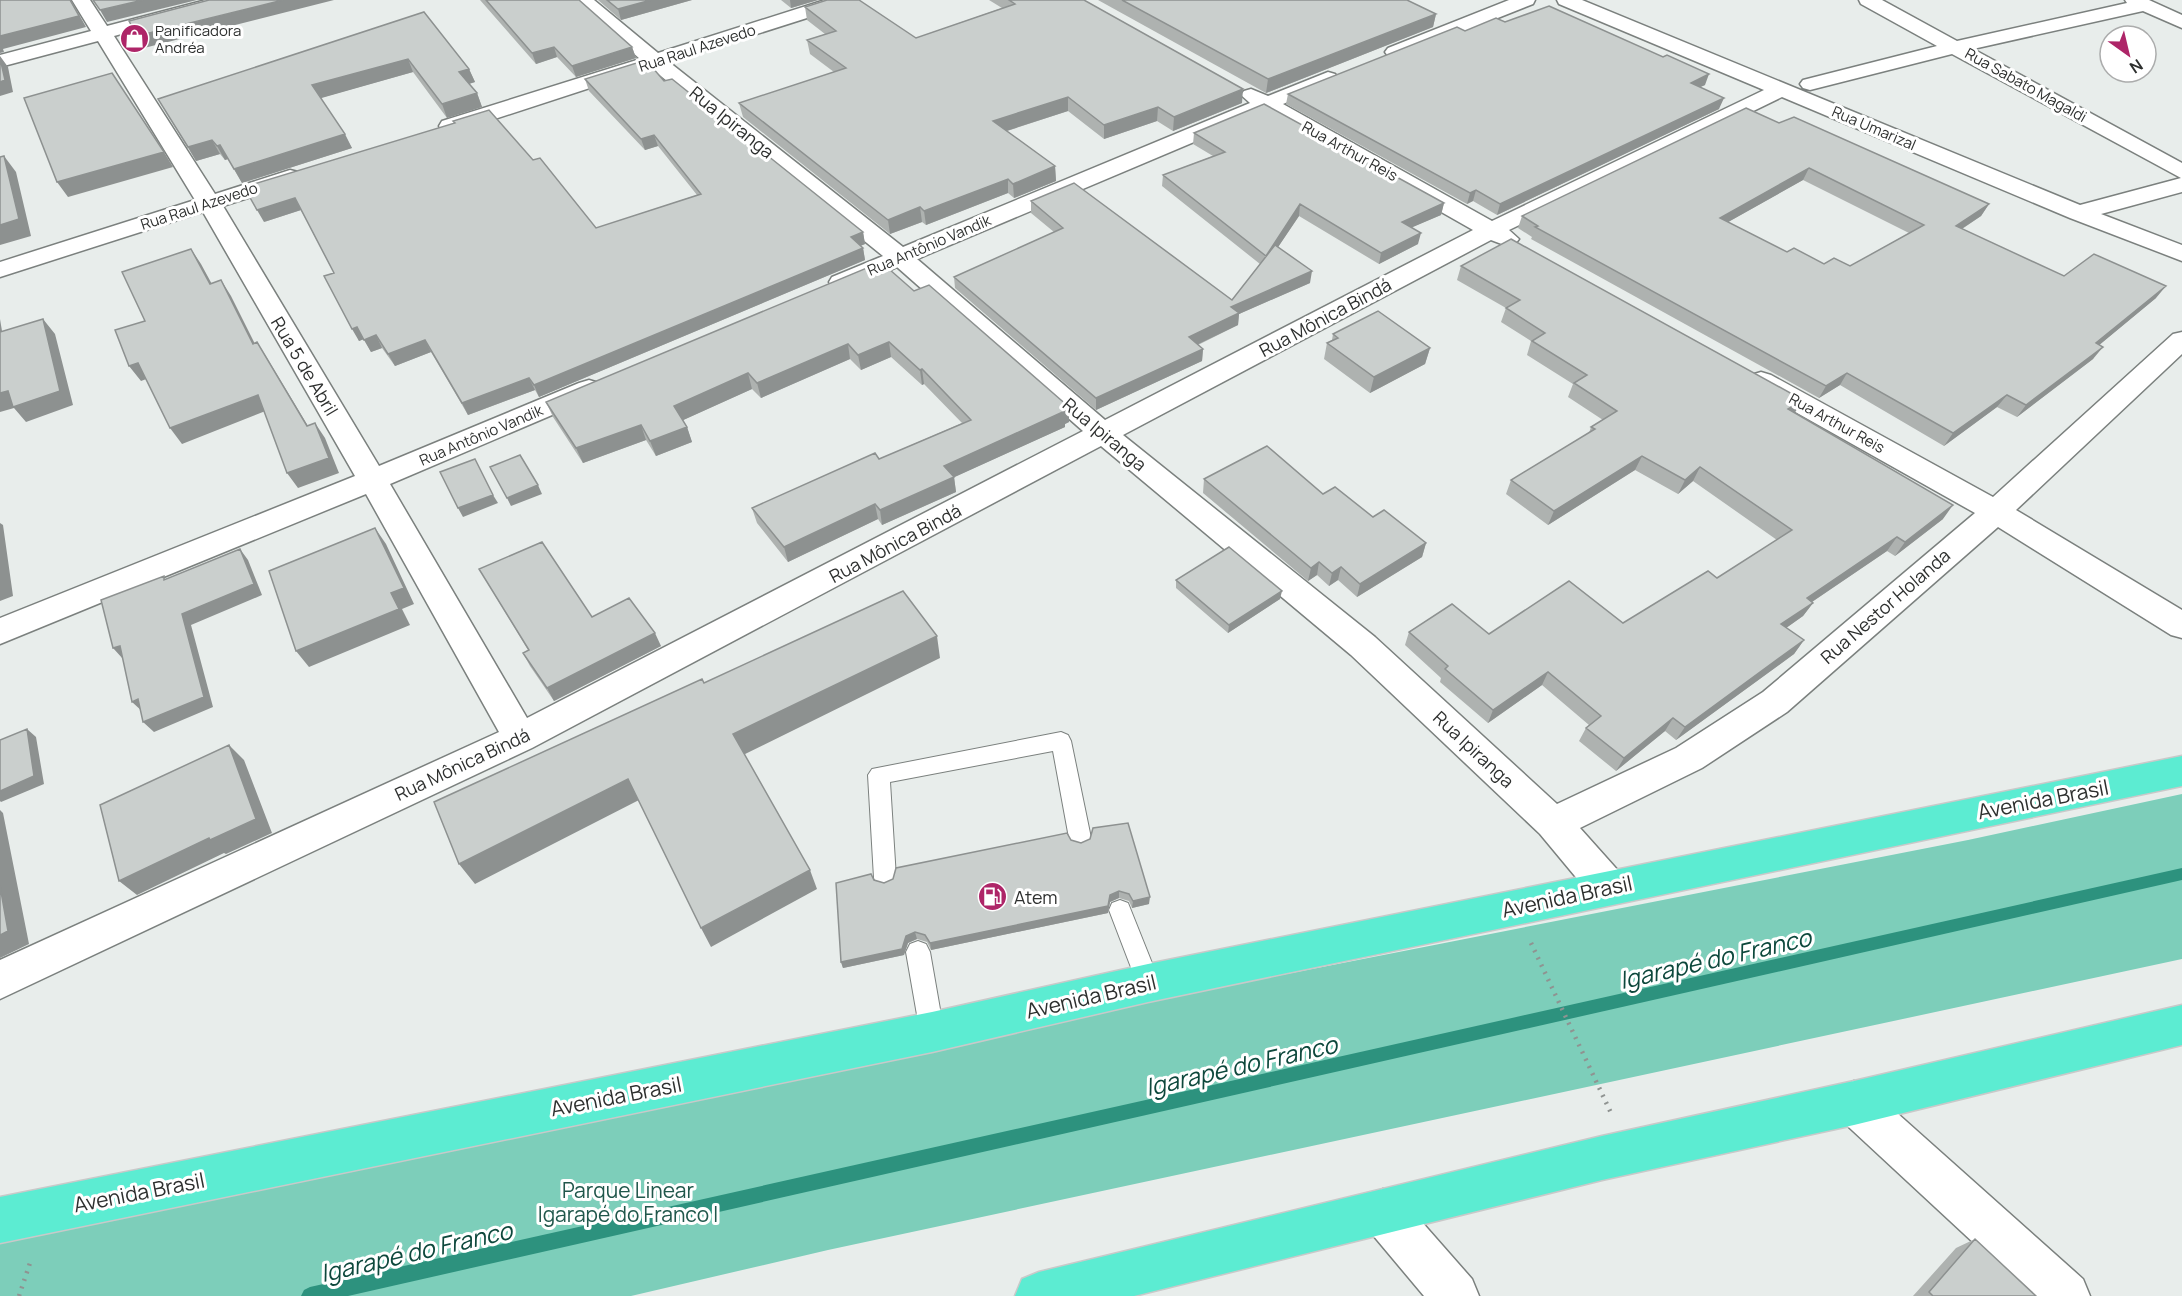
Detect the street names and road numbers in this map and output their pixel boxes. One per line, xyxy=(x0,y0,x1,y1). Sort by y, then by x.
street label: Rua Raul Azevedo xyxy=(636,19,758,77)
street label: Rua Sabato Magaldi xyxy=(1961,43,2091,127)
street label: Rua Ipiranga xyxy=(685,81,779,163)
street label: Rua Umarizal xyxy=(1829,101,1919,155)
street label: Rua Arthur Reis xyxy=(1298,116,1402,186)
street label: Rua Raul Azevedo xyxy=(138,177,260,235)
street label: Rua Antônio Vandik xyxy=(864,209,995,281)
street label: Rua Mônica Bindá xyxy=(1255,272,1395,362)
street label: Rua 5 de Abril xyxy=(266,312,344,420)
street label: Rua Arthur Reis xyxy=(1785,388,1889,458)
street label: Rua Ipiranga xyxy=(1058,392,1152,476)
street label: Rua Antônio Vandik xyxy=(416,399,547,471)
street label: Rua Mônica Bindá xyxy=(825,498,965,588)
street label: Rua Nestor Holanda xyxy=(1815,543,1955,669)
street label: Rua Ipiranga xyxy=(1428,705,1520,793)
street label: Rua Mônica Bindá xyxy=(391,722,533,806)
street label: Avenida Brasil xyxy=(1975,773,2111,825)
street label: Avenida Brasil xyxy=(1499,868,1635,924)
street label: Avenida Brasil xyxy=(1023,967,1159,1025)
street label: Avenida Brasil xyxy=(548,1070,684,1122)
street label: Avenida Brasil xyxy=(71,1166,207,1218)

